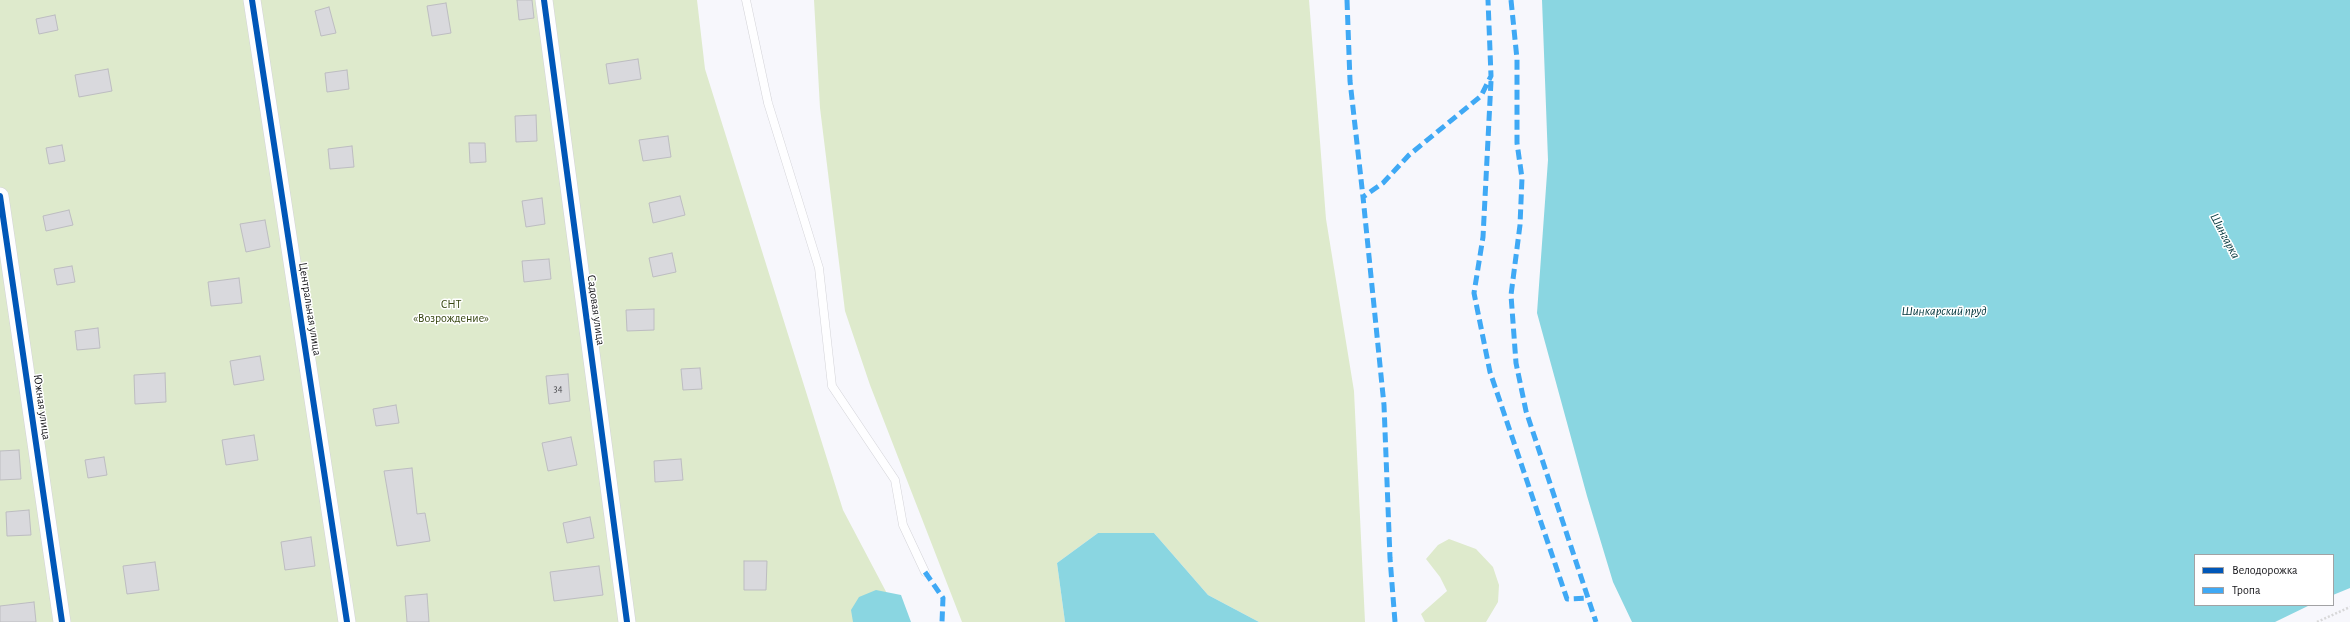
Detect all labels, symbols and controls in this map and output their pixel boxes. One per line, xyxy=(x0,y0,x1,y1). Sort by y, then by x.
water label: Шингарка xyxy=(2206,210,2244,262)
street label: Центральная улица xyxy=(296,261,324,357)
street label: Садовая улица xyxy=(584,274,608,346)
park label: СНТ «Возрождение» xyxy=(413,297,489,325)
water label: Шинкарский пруд xyxy=(1901,303,1987,319)
street label: Южная улица xyxy=(30,373,54,441)
house number: 34 xyxy=(554,383,562,395)
legend xyxy=(2194,554,2334,606)
text: Велодорожка xyxy=(2232,564,2298,576)
text: Тропа xyxy=(2232,584,2260,596)

